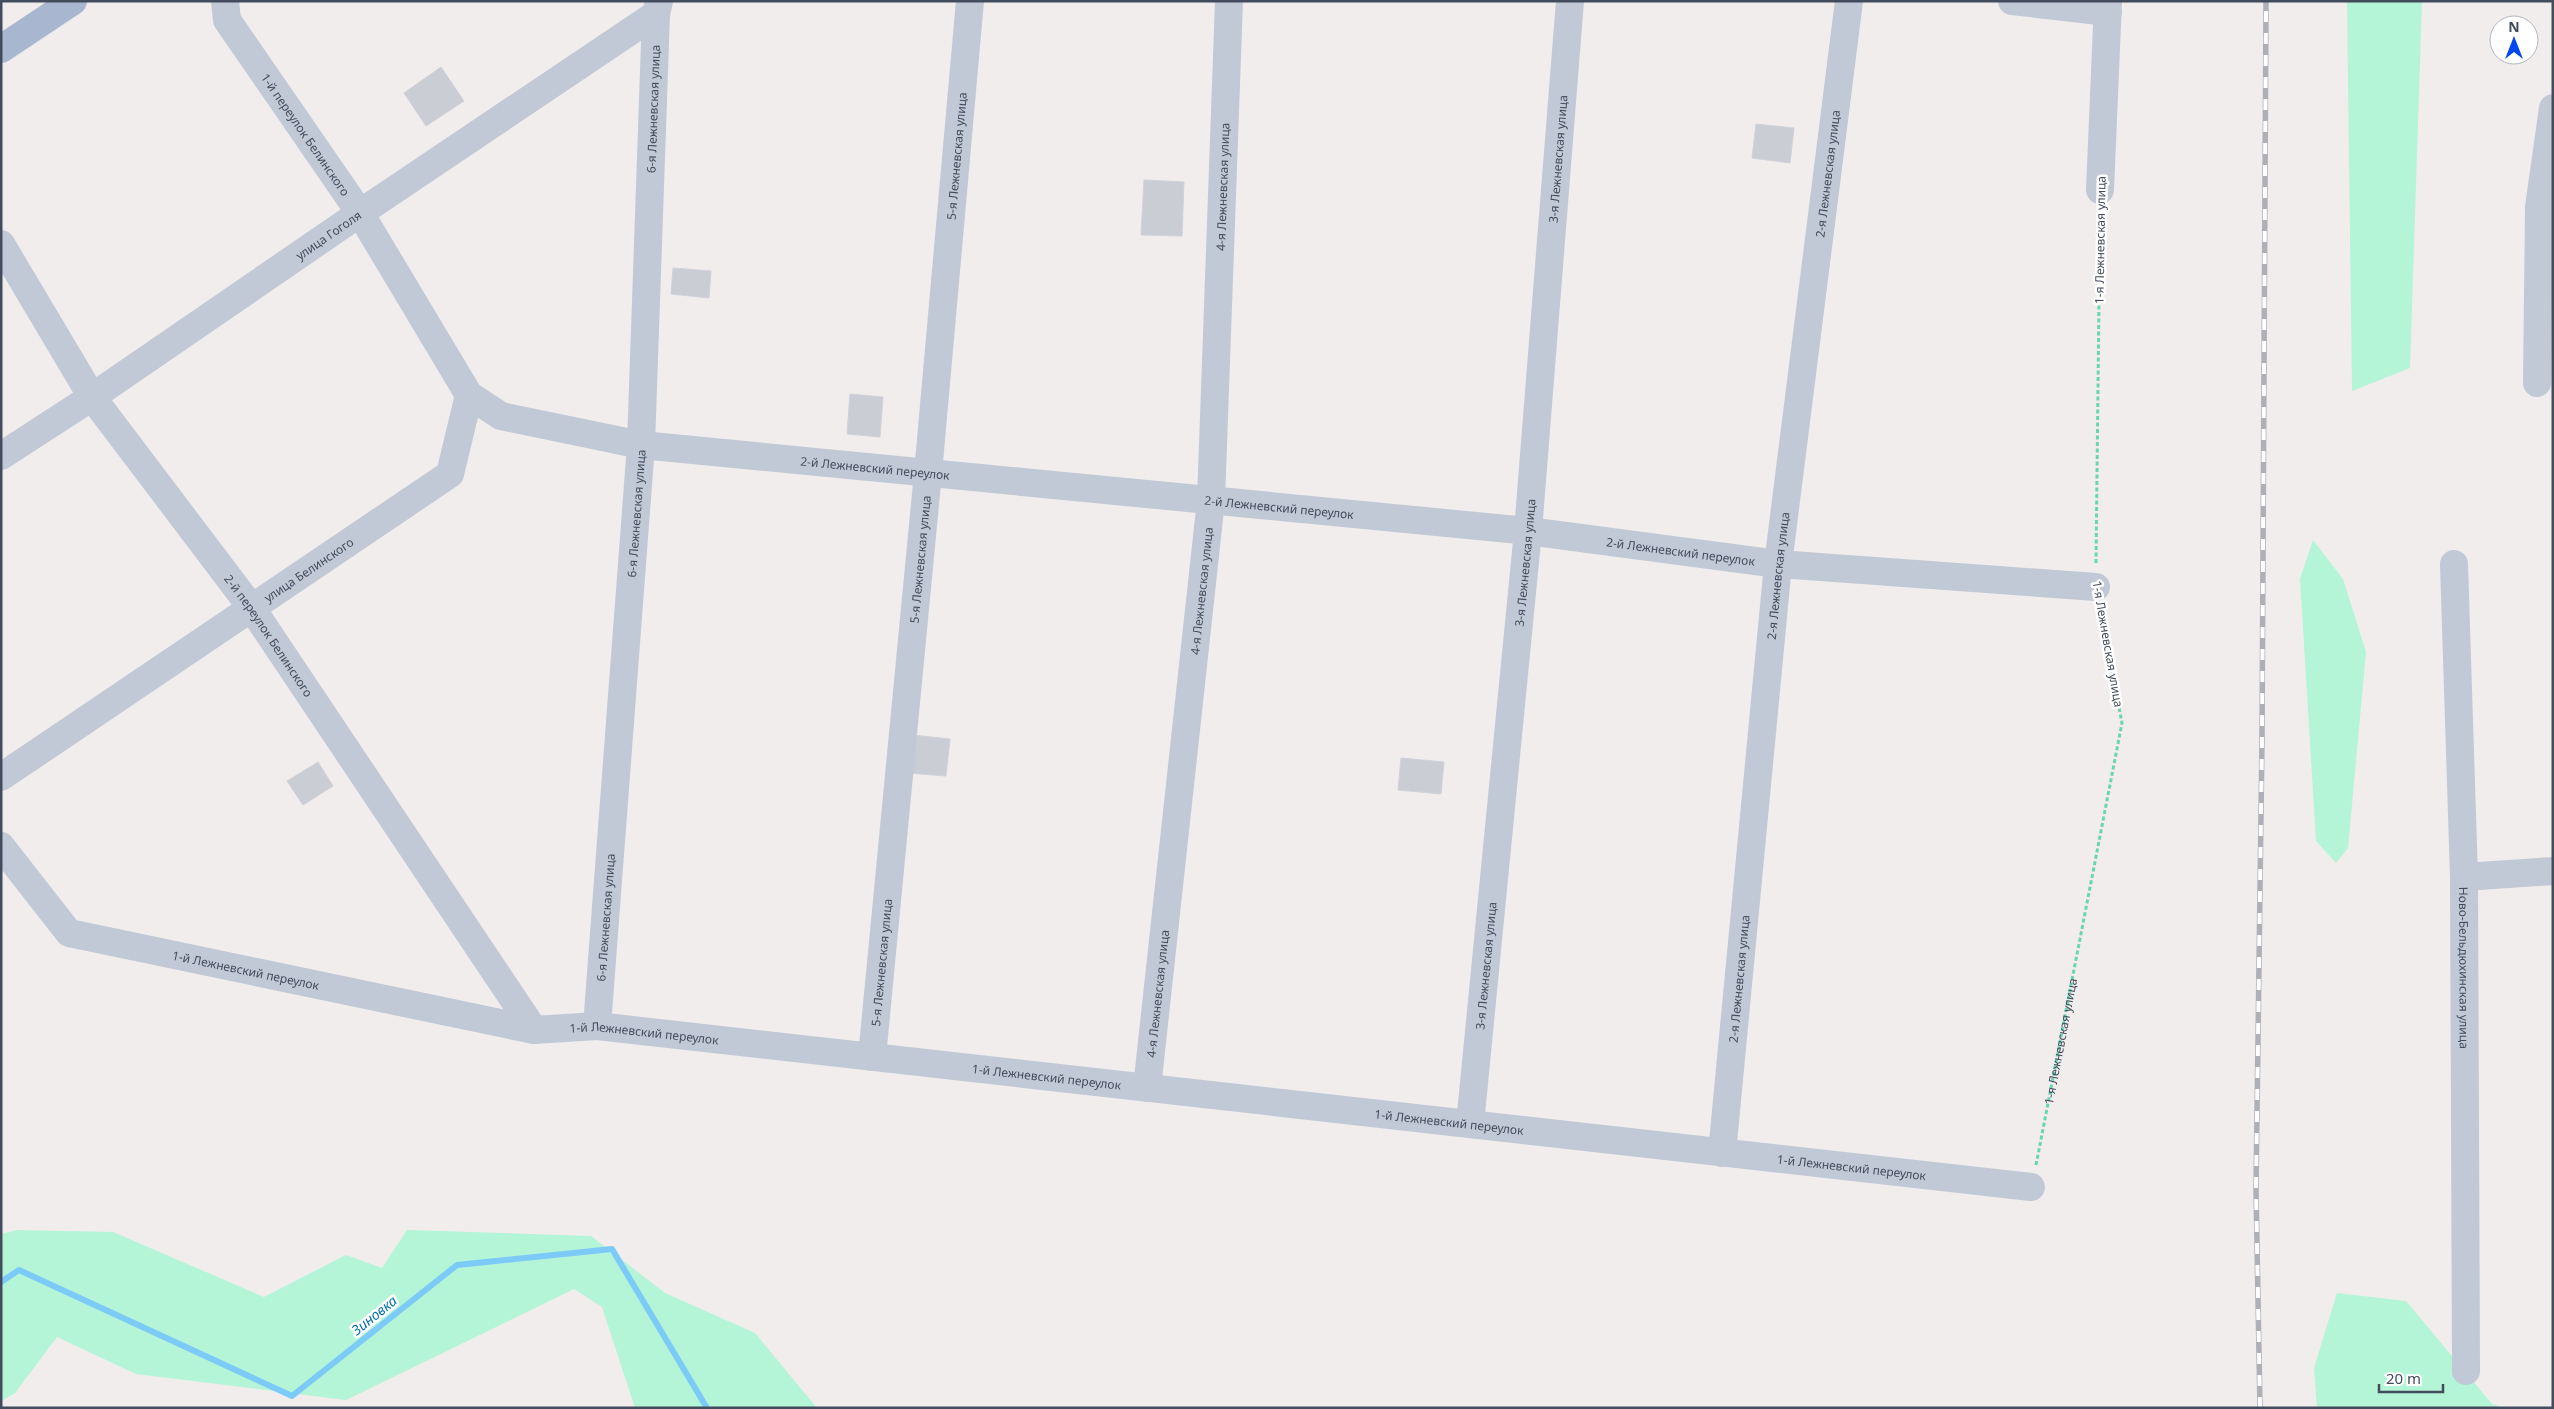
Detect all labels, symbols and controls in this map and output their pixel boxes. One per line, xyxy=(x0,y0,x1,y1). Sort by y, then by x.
north arrow xyxy=(2489,15,2539,65)
text: N xyxy=(2508,17,2520,36)
street label: 6-я Лежневская улица xyxy=(642,44,663,173)
street label: 1-й переулок Белинского xyxy=(258,70,354,199)
street label: 5-я Лежневская улица xyxy=(942,91,970,221)
street label: 3-я Лежневская улица xyxy=(1544,94,1571,224)
street label: 2-я Лежневская улица xyxy=(1811,109,1844,238)
street label: 4-я Лежневская улица xyxy=(1211,122,1233,251)
street label: 1-я Лежневская улица xyxy=(2090,176,2110,304)
street label: улица Гоголя xyxy=(292,206,364,263)
street label: 6-я Лежневская улица xyxy=(622,449,649,578)
street label: 2-й Лежневский переулок xyxy=(800,452,951,483)
street label: 2-й Лежневский переулок xyxy=(1204,491,1355,523)
street label: 5-я Лежневская улица xyxy=(905,495,934,624)
street label: 3-я Лежневская улица xyxy=(1510,498,1539,627)
street label: 2-я Лежневская улица xyxy=(1762,511,1793,640)
street label: 4-я Лежневская улица xyxy=(1186,526,1216,656)
street label: улица Белинского xyxy=(260,533,357,606)
street label: 2-й Лежневский переулок xyxy=(1605,533,1757,569)
street label: 2-й переулок Белинского xyxy=(221,571,317,700)
street label: 1-я Лежневская улица xyxy=(2089,579,2127,709)
street label: 6-я Лежневская улица xyxy=(592,853,619,982)
street label: Ново-Бельдюхинская улица xyxy=(2456,887,2473,1049)
street label: 5-я Лежневская улица xyxy=(866,898,896,1027)
street label: 3-я Лежневская улица xyxy=(1471,901,1500,1030)
street label: 2-я Лежневская улица xyxy=(1724,914,1753,1043)
street label: 4-я Лежневская улица xyxy=(1142,929,1173,1058)
street label: 1-й Лежневский переулок xyxy=(171,946,321,994)
street label: 1-я Лежневская улица xyxy=(2039,977,2081,1106)
street label: 1-й Лежневский переулок xyxy=(569,1017,720,1048)
street label: 1-й Лежневский переулок xyxy=(971,1060,1123,1093)
street label: 1-й Лежневский переулок xyxy=(1374,1105,1525,1139)
street label: 1-й Лежневский переулок xyxy=(1776,1150,1928,1184)
water label: Зиновка xyxy=(347,1291,401,1340)
scale bar xyxy=(2379,1362,2443,1394)
text: 20 m xyxy=(2386,1368,2421,1388)

